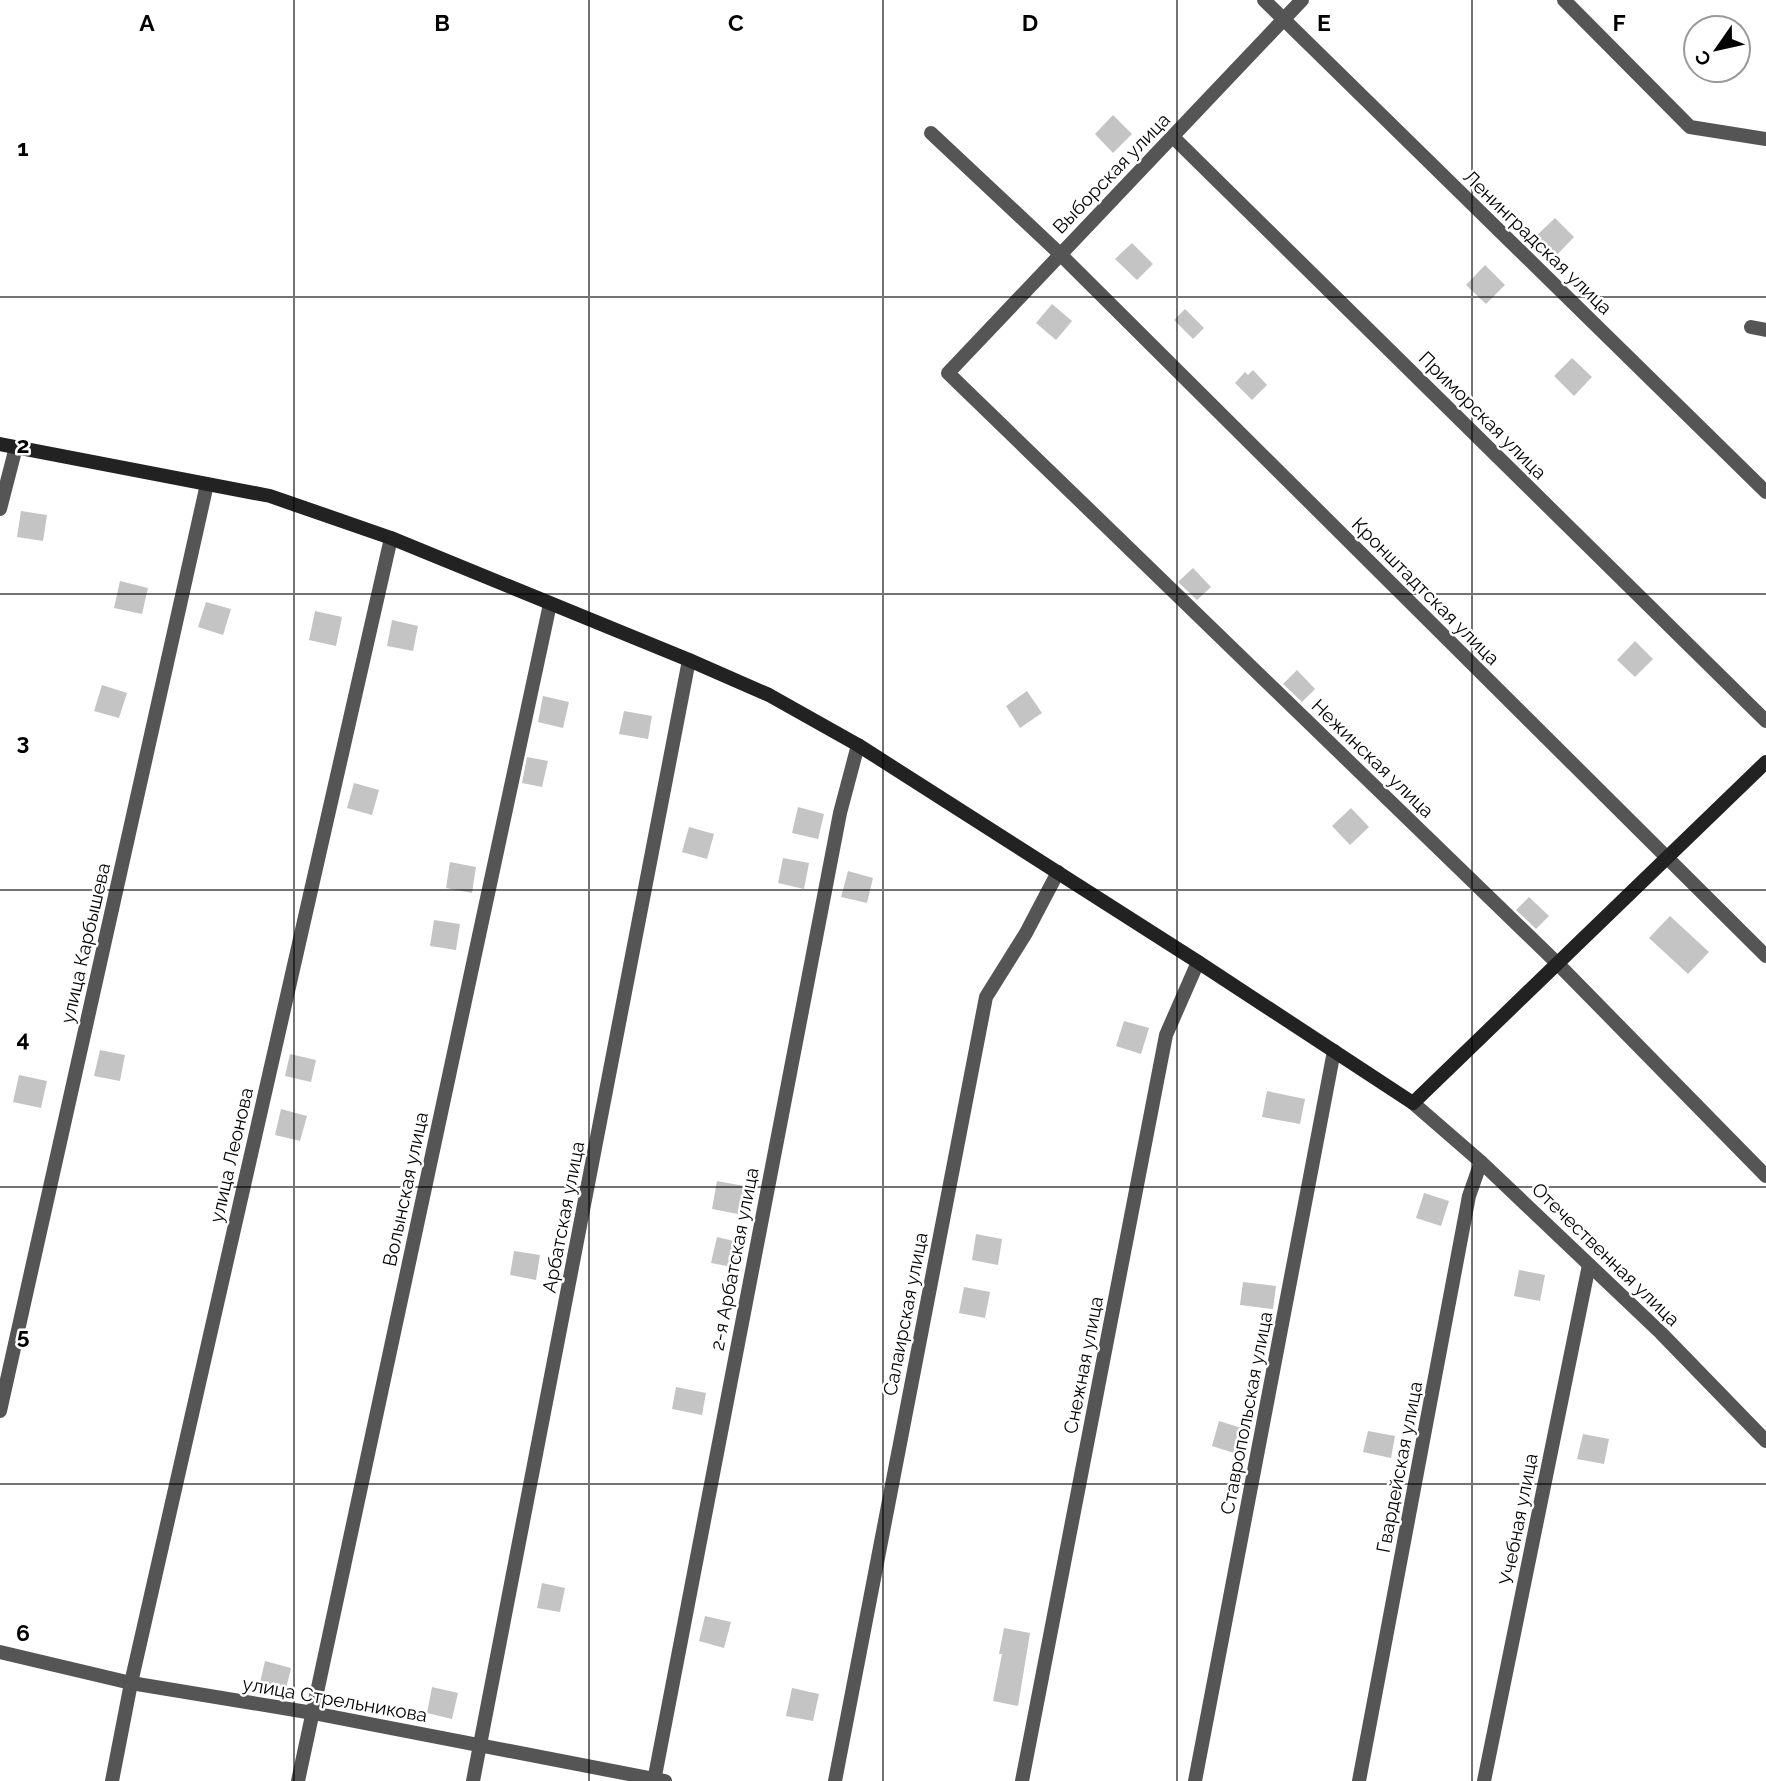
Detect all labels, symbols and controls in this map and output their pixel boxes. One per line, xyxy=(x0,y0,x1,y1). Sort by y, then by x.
text: A xyxy=(139,9,155,36)
text: B xyxy=(434,9,450,36)
text: C xyxy=(728,9,744,36)
text: D xyxy=(1022,9,1038,36)
text: E xyxy=(1317,9,1331,36)
text: F xyxy=(1612,9,1626,36)
north arrow xyxy=(1682,14,1752,84)
text: С xyxy=(1690,47,1716,70)
street label: Выборская улица xyxy=(1048,108,1174,238)
text: 1 xyxy=(17,134,29,161)
street label: Ленинградская улица xyxy=(1459,165,1617,319)
street label: Приморская улица xyxy=(1415,347,1551,483)
text: 2 xyxy=(17,431,29,458)
street label: Кронштадтская улица xyxy=(1348,513,1504,669)
street label: Нежинская улица xyxy=(1307,694,1439,822)
text: 3 xyxy=(17,728,29,755)
street label: улица Карбышева xyxy=(56,861,114,1025)
text: 4 xyxy=(16,1025,30,1052)
street label: улица Леонова xyxy=(205,1085,257,1225)
street label: Волынская улица xyxy=(378,1110,432,1268)
street label: Арбатская улица xyxy=(538,1139,588,1295)
street label: 2-я Арбатская улица xyxy=(705,1166,763,1352)
street label: Отечественная улица xyxy=(1528,1178,1684,1330)
street label: Салаирская улица xyxy=(878,1230,932,1398)
street label: Снежная улица xyxy=(1059,1294,1107,1436)
street label: Ставропольская улица xyxy=(1216,1310,1276,1516)
text: 5 xyxy=(17,1322,30,1349)
street label: Гвардейская улица xyxy=(1372,1379,1426,1555)
street label: Учебная улица xyxy=(1494,1451,1542,1587)
text: 6 xyxy=(16,1619,30,1646)
street label: улица Стрельникова xyxy=(241,1672,429,1726)

